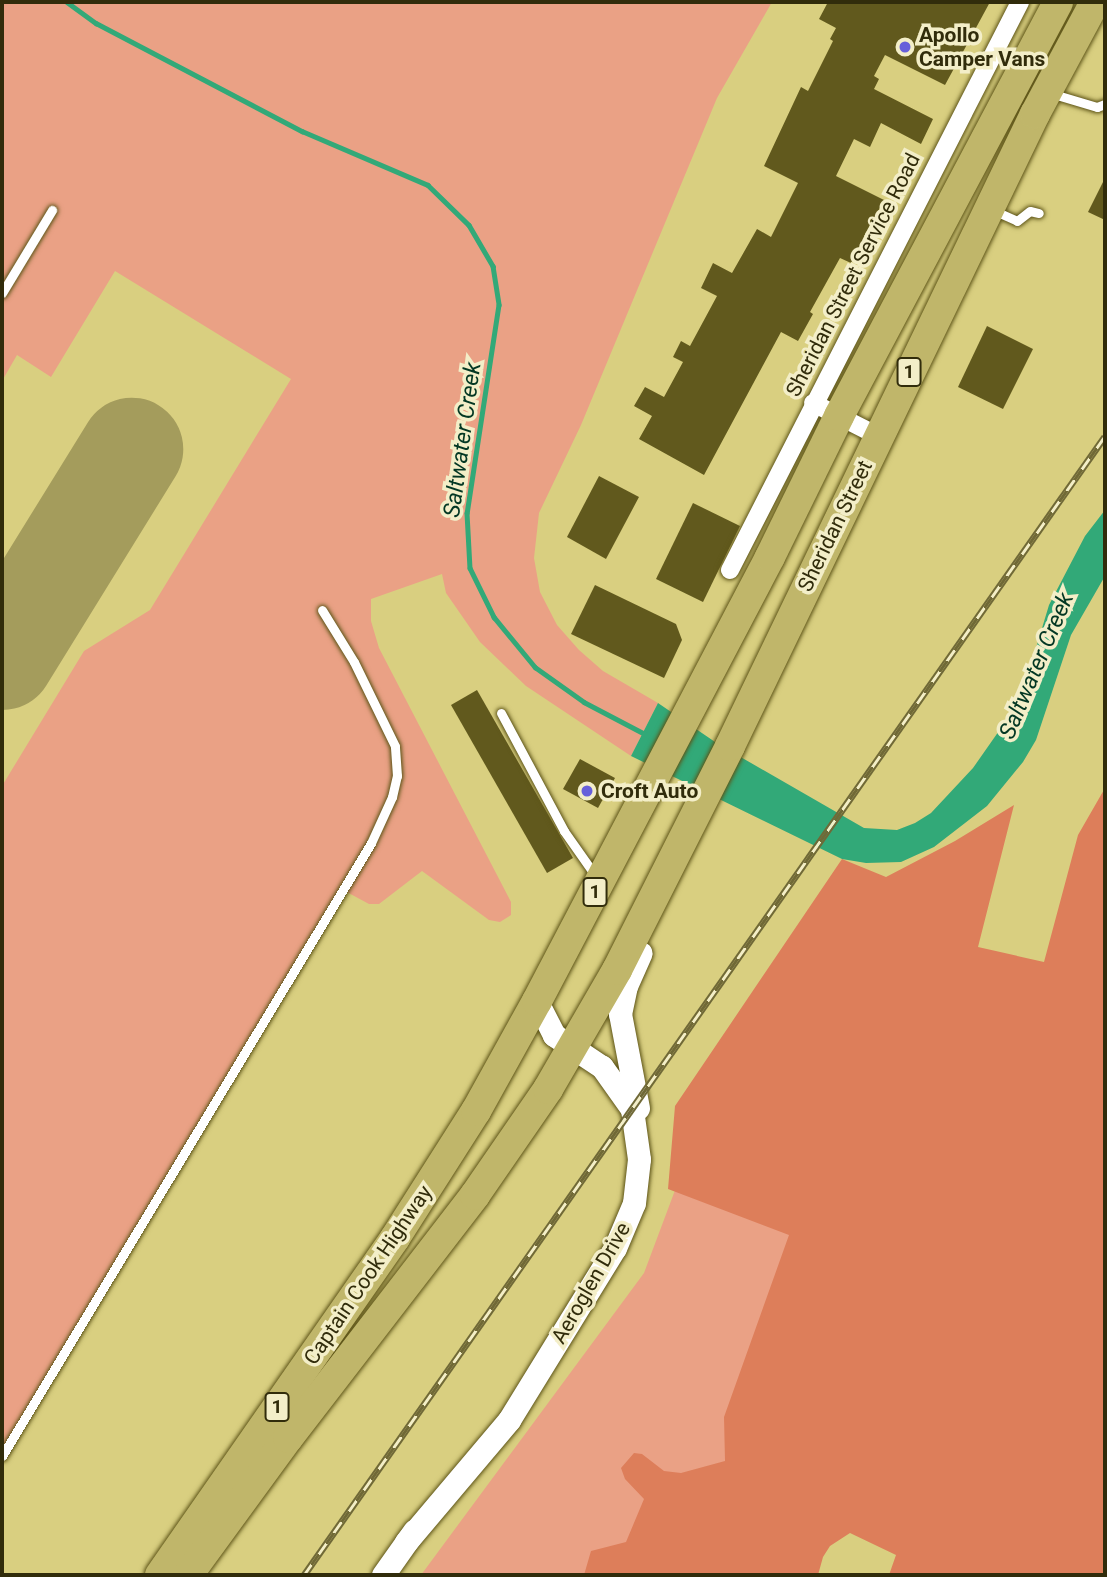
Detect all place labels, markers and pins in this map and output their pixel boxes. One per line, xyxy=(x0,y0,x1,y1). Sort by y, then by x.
place label: Apollo Camper Vans xyxy=(919,22,1045,72)
marker: Apollo Camper Vans xyxy=(897,39,913,55)
place label: Croft Auto xyxy=(601,778,698,804)
marker: Croft Auto xyxy=(579,783,595,799)

